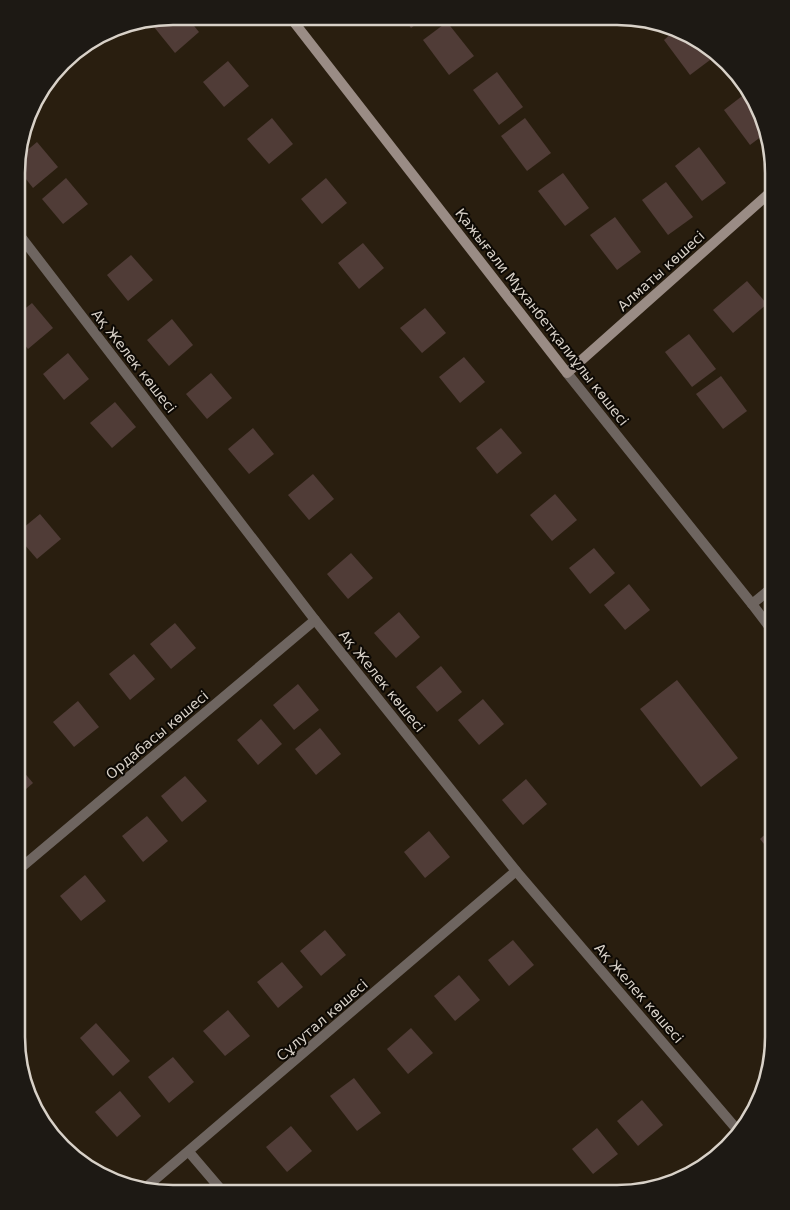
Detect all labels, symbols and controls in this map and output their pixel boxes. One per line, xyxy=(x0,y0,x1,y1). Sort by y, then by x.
street label: Қажығали Мұханбетқалиұлы көшесі xyxy=(452,205,632,429)
street label: Алматы көшесі xyxy=(614,228,708,314)
street label: Ақ Желек көшесі xyxy=(89,306,179,416)
street label: Ақ Желек көшесі xyxy=(336,627,428,735)
street label: Ордабасы көшесі xyxy=(103,688,211,782)
street label: Ақ Желек көшесі xyxy=(591,940,687,1046)
street label: Сұлутал көшесі xyxy=(273,976,371,1064)

